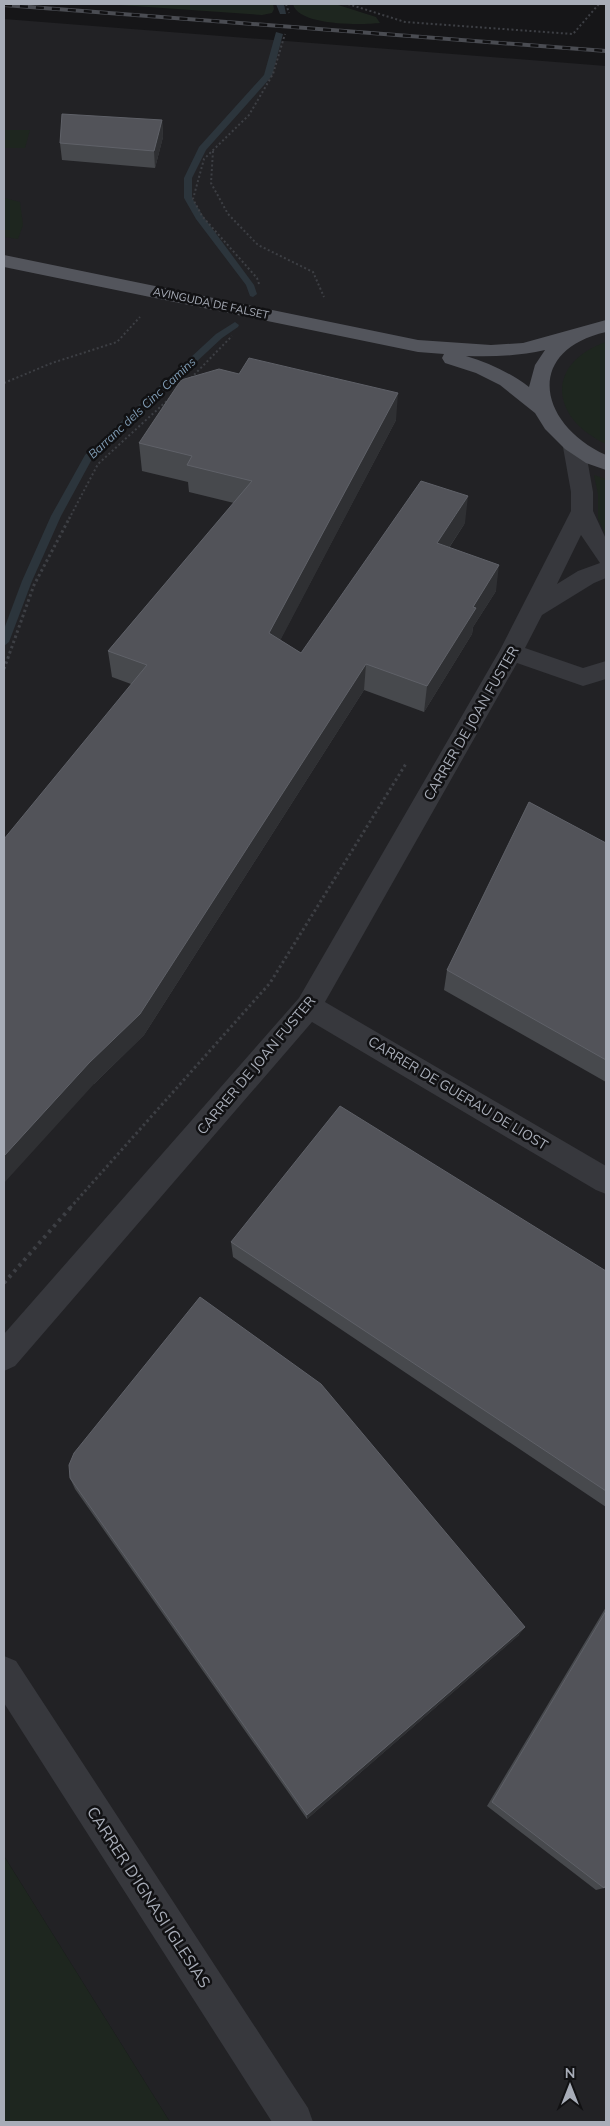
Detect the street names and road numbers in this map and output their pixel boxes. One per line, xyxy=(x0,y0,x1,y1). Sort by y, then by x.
street label: AVINGUDA DE FALSET xyxy=(152,284,271,322)
street label: CARRER DE JOAN FUSTER xyxy=(419,642,523,804)
street label: CARRER DE JOAN FUSTER xyxy=(193,992,320,1138)
street label: CARRER DE GUERAU DE LIOST xyxy=(365,1032,552,1154)
street label: CARRER D'IGNASI IGLESIAS xyxy=(83,1803,215,1991)

